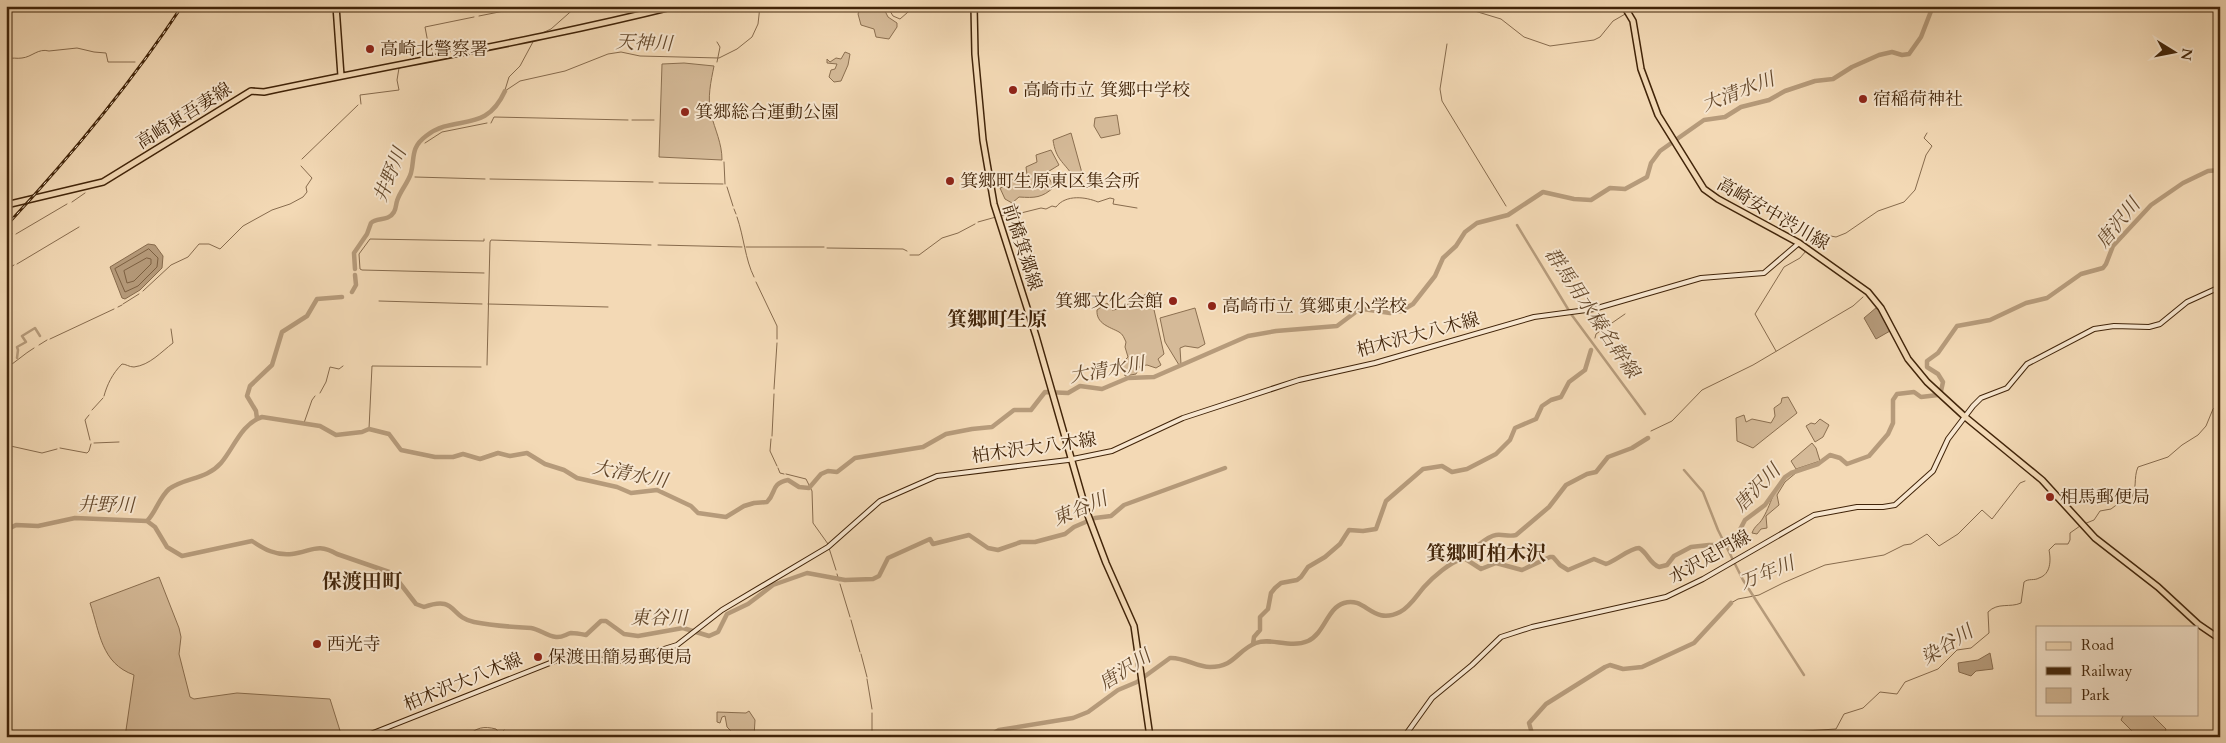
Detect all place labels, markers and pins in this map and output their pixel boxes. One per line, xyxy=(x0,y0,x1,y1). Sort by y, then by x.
place label: 高崎北警察署 xyxy=(380,37,488,62)
marker: 高崎北警察署 xyxy=(364,43,376,55)
place label: 高崎市立 箕郷中学校 xyxy=(1023,78,1190,103)
marker: 高崎市立 箕郷中学校 xyxy=(1007,84,1019,96)
place label: 宿稲荷神社 xyxy=(1873,87,1963,112)
marker: 宿稲荷神社 xyxy=(1857,93,1869,105)
place label: 箕郷総合運動公園 xyxy=(695,100,839,125)
marker: 箕郷総合運動公園 xyxy=(679,106,691,118)
place label: 箕郷町生原東区集会所 xyxy=(960,169,1140,194)
marker: 箕郷町生原東区集会所 xyxy=(944,175,956,187)
place label: 箕郷文化会館 xyxy=(1055,289,1163,314)
place label: 高崎市立 箕郷東小学校 xyxy=(1222,294,1407,319)
marker: 箕郷文化会館 xyxy=(1167,295,1179,307)
marker: 高崎市立 箕郷東小学校 xyxy=(1206,300,1218,312)
place label: 相馬郵便局 xyxy=(2060,485,2150,510)
marker: 相馬郵便局 xyxy=(2044,491,2056,503)
place label: 西光寺 xyxy=(327,632,381,657)
marker: 西光寺 xyxy=(311,638,323,650)
place label: 保渡田簡易郵便局 xyxy=(548,645,692,670)
marker: 保渡田簡易郵便局 xyxy=(532,651,544,663)

